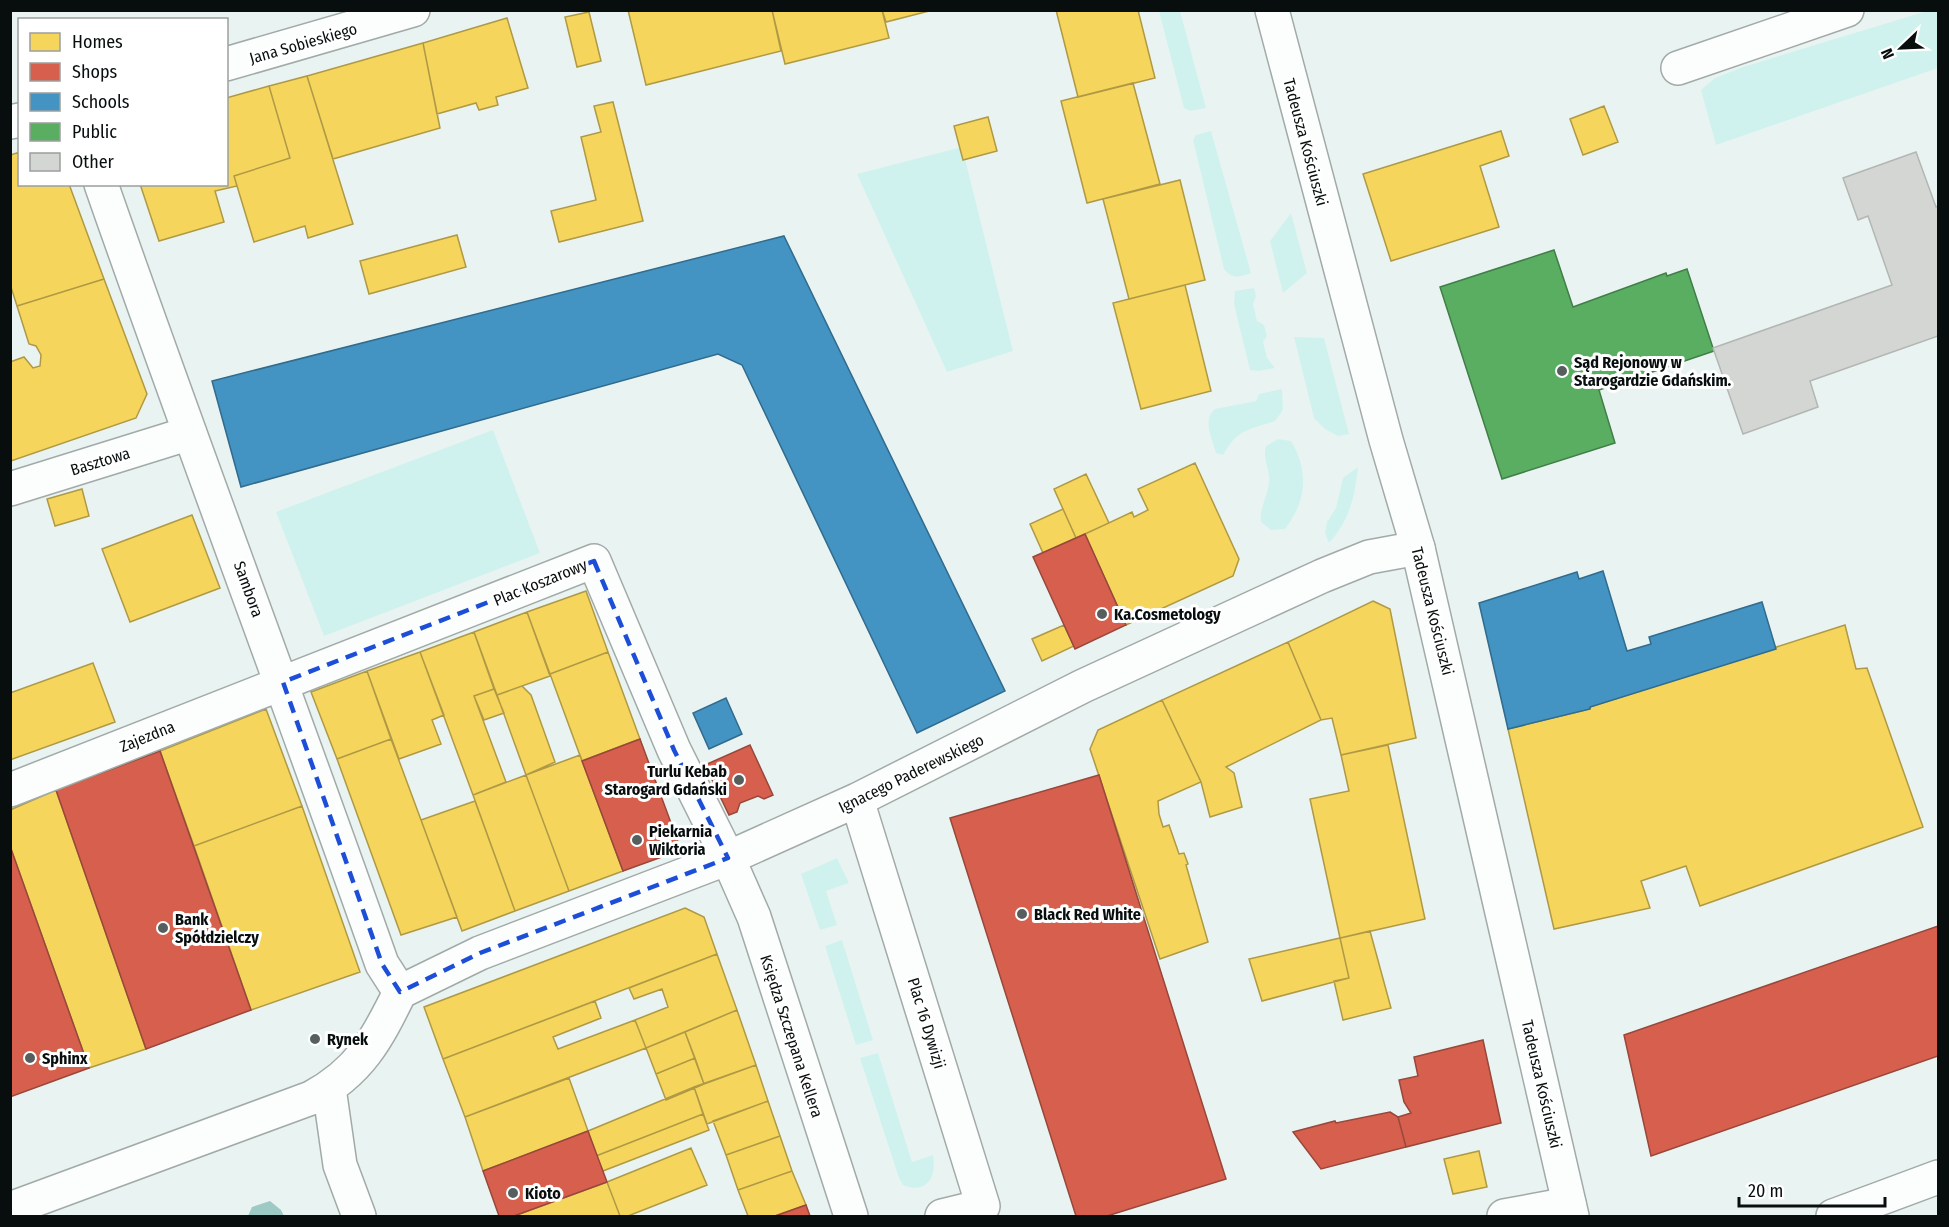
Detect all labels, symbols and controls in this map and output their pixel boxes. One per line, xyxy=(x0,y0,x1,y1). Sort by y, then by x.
legend xyxy=(18,18,228,186)
north arrow xyxy=(1871,18,1931,78)
street label: Jana Sobieskiego xyxy=(247,19,359,68)
text: Homes xyxy=(72,31,123,53)
text: N xyxy=(1877,46,1898,62)
text: Shops xyxy=(72,61,117,83)
street label: Tadeusza Kościuszki xyxy=(1279,76,1332,208)
text: Schools xyxy=(72,91,130,113)
text: Public xyxy=(72,121,117,143)
text: Other xyxy=(72,151,115,173)
place label: Sąd Rejonowy w Starogardzie Gdańskim. xyxy=(1574,353,1732,390)
marker: Sąd Rejonowy w Starogardzie Gdańskim. xyxy=(1555,364,1569,378)
street label: Basztowa xyxy=(68,443,132,480)
street label: Tadeusza Kościuszki xyxy=(1407,545,1458,677)
street label: Plac Koszarowy xyxy=(491,555,591,610)
street label: Sambora xyxy=(230,559,267,620)
place label: Ka.Cosmetology xyxy=(1114,605,1221,624)
marker: Ka.Cosmetology xyxy=(1095,607,1109,621)
street label: Zajezdna xyxy=(117,717,178,756)
street label: Ignacego Paderewskiego xyxy=(836,730,987,817)
place label: Turlu Kebab Starogard Gdański xyxy=(605,762,727,799)
marker: Turlu Kebab Starogard Gdański xyxy=(732,773,746,787)
place label: Piekarnia Wiktoria xyxy=(649,822,712,859)
marker: Piekarnia Wiktoria xyxy=(630,833,644,847)
place label: Black Red White xyxy=(1034,905,1141,924)
marker: Black Red White xyxy=(1015,907,1029,921)
place label: Bank Spółdzielczy xyxy=(175,910,259,947)
marker: Bank Spółdzielczy xyxy=(156,921,170,935)
street label: Księdza Szczepana Kellera xyxy=(756,952,827,1120)
street label: Plac 16 Dywizji xyxy=(904,975,949,1071)
street label: Tadeusza Kościuszki xyxy=(1517,1018,1566,1150)
place label: Rynek xyxy=(327,1030,369,1049)
marker: Rynek xyxy=(308,1032,322,1046)
place label: Sphinx xyxy=(42,1049,88,1068)
marker: Sphinx xyxy=(23,1051,37,1065)
scale bar xyxy=(1739,1170,1884,1208)
text: 20 m xyxy=(1748,1180,1783,1202)
place label: Kioto xyxy=(525,1184,561,1203)
marker: Kioto xyxy=(506,1186,520,1200)

